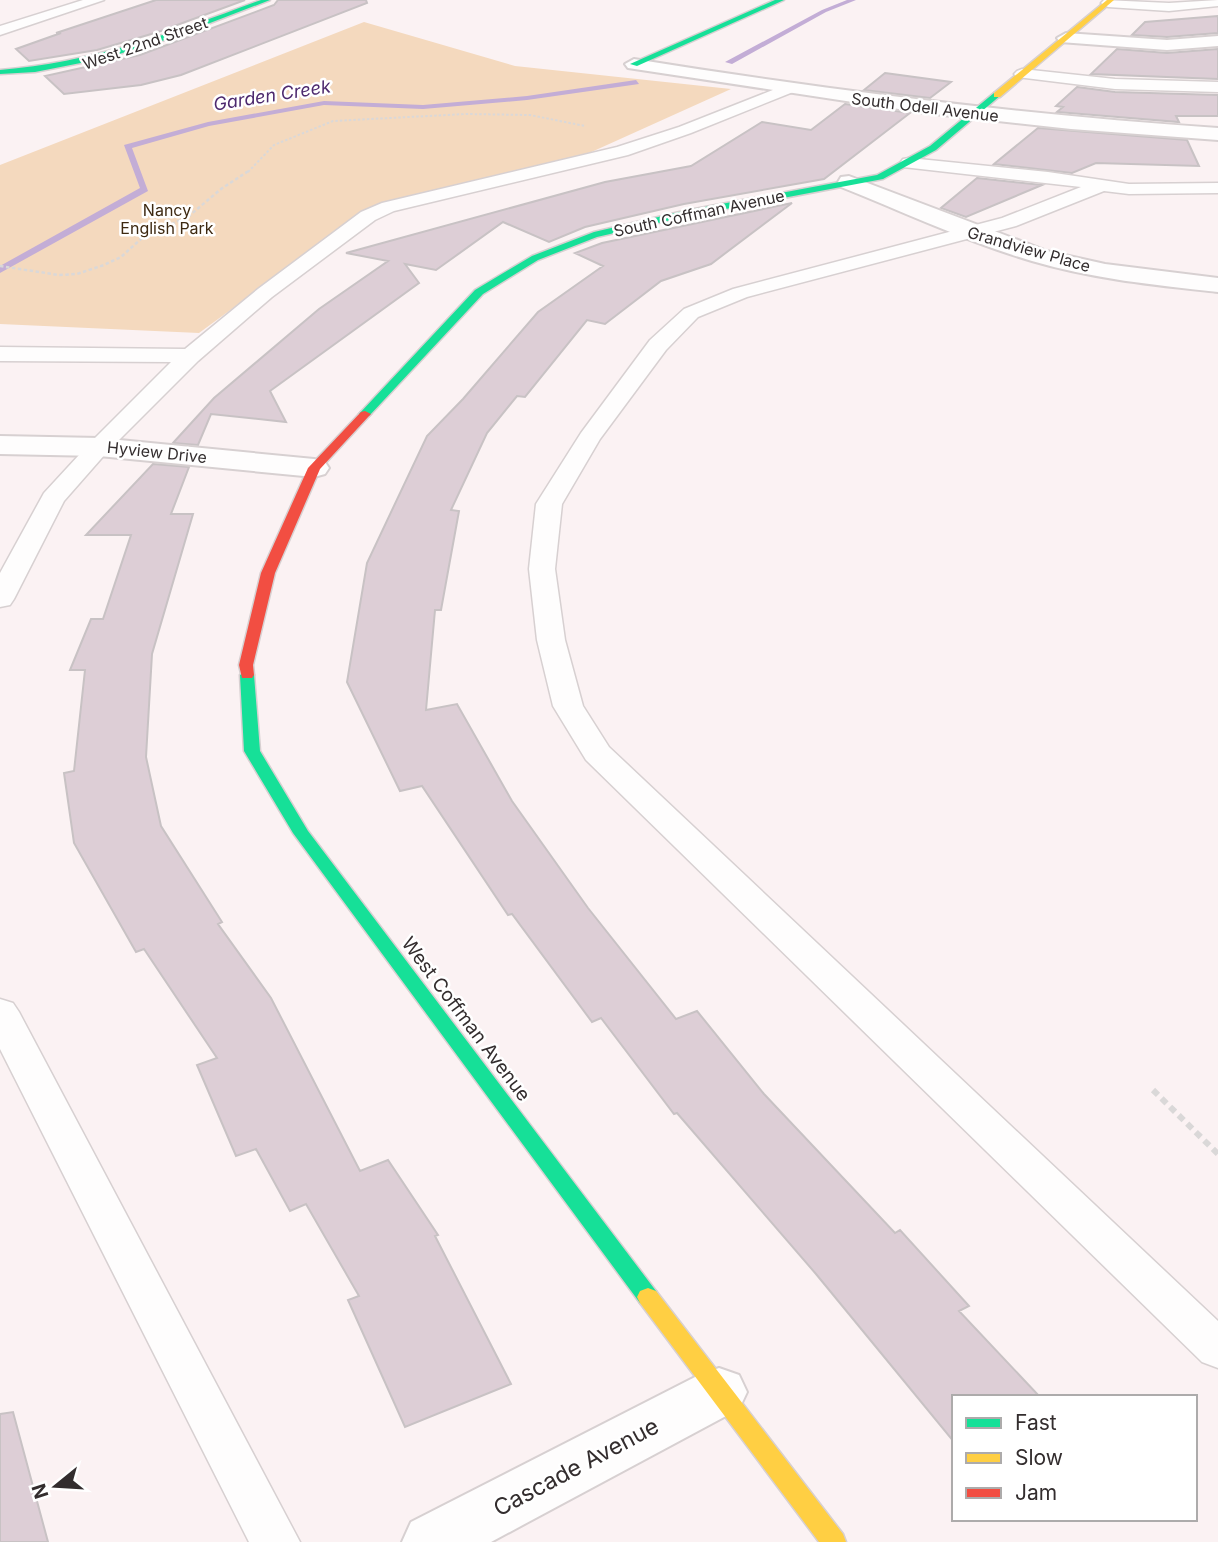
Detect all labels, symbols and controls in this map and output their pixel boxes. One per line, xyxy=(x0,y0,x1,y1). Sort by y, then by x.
street label: West 22nd Street xyxy=(80,12,210,74)
water label: Garden Creek xyxy=(212,75,333,115)
street label: South Odell Avenue xyxy=(850,88,1000,126)
street label: South Coffman Avenue xyxy=(612,185,786,241)
park label: Nancy English Park xyxy=(120,200,214,238)
street label: Grandview Place xyxy=(965,222,1093,276)
street label: Hyview Drive xyxy=(106,437,208,467)
street label: West Coffman Avenue xyxy=(397,932,535,1106)
legend xyxy=(952,1395,1197,1521)
text: Fast xyxy=(1015,1410,1057,1435)
street label: Cascade Avenue xyxy=(489,1412,663,1522)
text: Slow xyxy=(1015,1445,1063,1470)
north arrow xyxy=(21,1451,91,1521)
text: Jam xyxy=(1015,1480,1057,1505)
text: N xyxy=(27,1481,53,1502)

